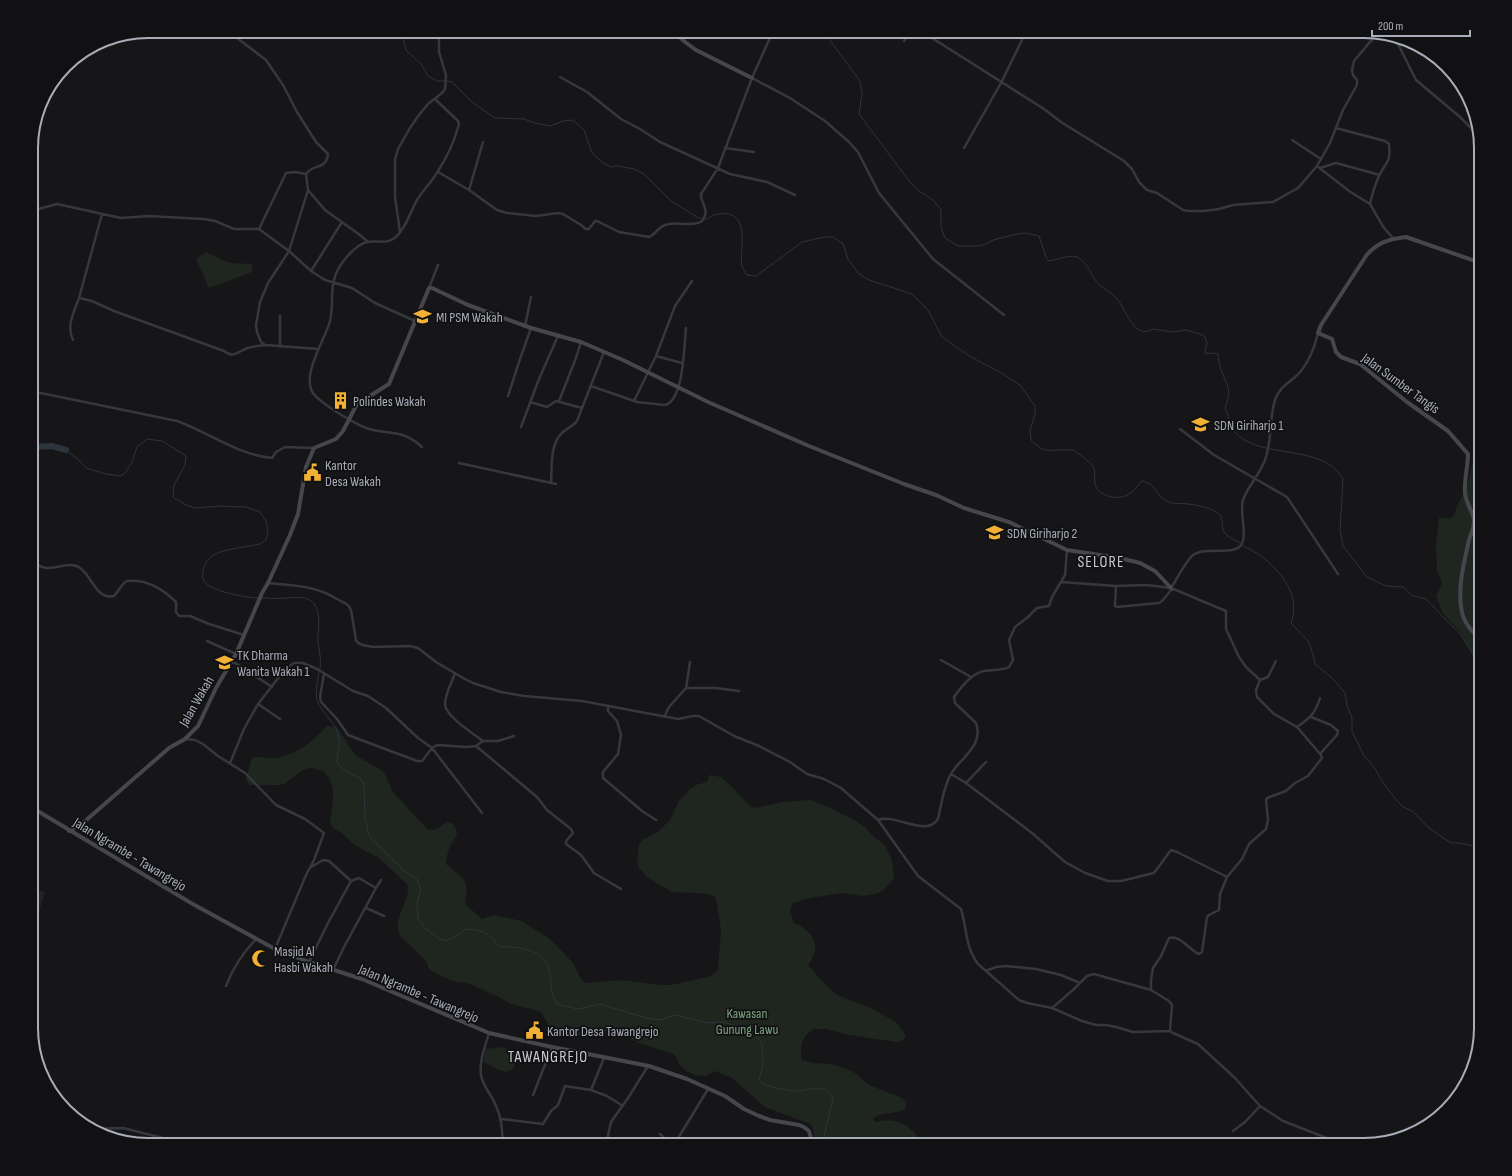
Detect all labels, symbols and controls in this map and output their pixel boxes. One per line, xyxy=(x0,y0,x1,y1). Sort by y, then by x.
scale bar xyxy=(1372,12,1470,38)
text: 200 m xyxy=(1378,19,1404,34)
school or university icon: MI PSM Wakah xyxy=(413,307,433,327)
place label: MI PSM Wakah xyxy=(436,309,503,326)
street label: Jalan Sumber Tangis xyxy=(1358,349,1443,417)
building icon: Polindes Wakah xyxy=(330,391,350,411)
place label: Polindes Wakah xyxy=(353,393,426,410)
school or university icon: SDN Giriharjo 1 xyxy=(1191,415,1211,435)
place label: SDN Giriharjo 1 xyxy=(1214,417,1283,434)
place label: Kantor Desa Wakah xyxy=(325,457,381,490)
public building icon: Kantor Desa Wakah xyxy=(302,463,322,483)
school or university icon: SDN Giriharjo 2 xyxy=(984,523,1004,543)
place label: SDN Giriharjo 2 xyxy=(1007,525,1077,542)
district label: SELORE xyxy=(1078,553,1124,572)
place label: TK Dharma Wanita Wakah 1 xyxy=(237,647,310,680)
school or university icon: TK Dharma Wanita Wakah 1 xyxy=(214,653,234,673)
street label: Jalan Wakah xyxy=(175,673,218,730)
street label: Jalan Ngrambe - Tawangrejo xyxy=(69,813,190,895)
place label: Masjid Al Hasbi Wakah xyxy=(274,943,333,976)
mosque icon: Masjid Al Hasbi Wakah xyxy=(251,949,271,969)
street label: Jalan Ngrambe - Tawangrejo xyxy=(355,960,482,1027)
park label: Kawasan Gunung Lawu xyxy=(716,1005,779,1038)
public building icon: Kantor Desa Tawangrejo xyxy=(524,1021,544,1041)
place label: Kantor Desa Tawangrejo xyxy=(547,1023,659,1040)
district label: TAWANGREJO xyxy=(508,1048,588,1067)

